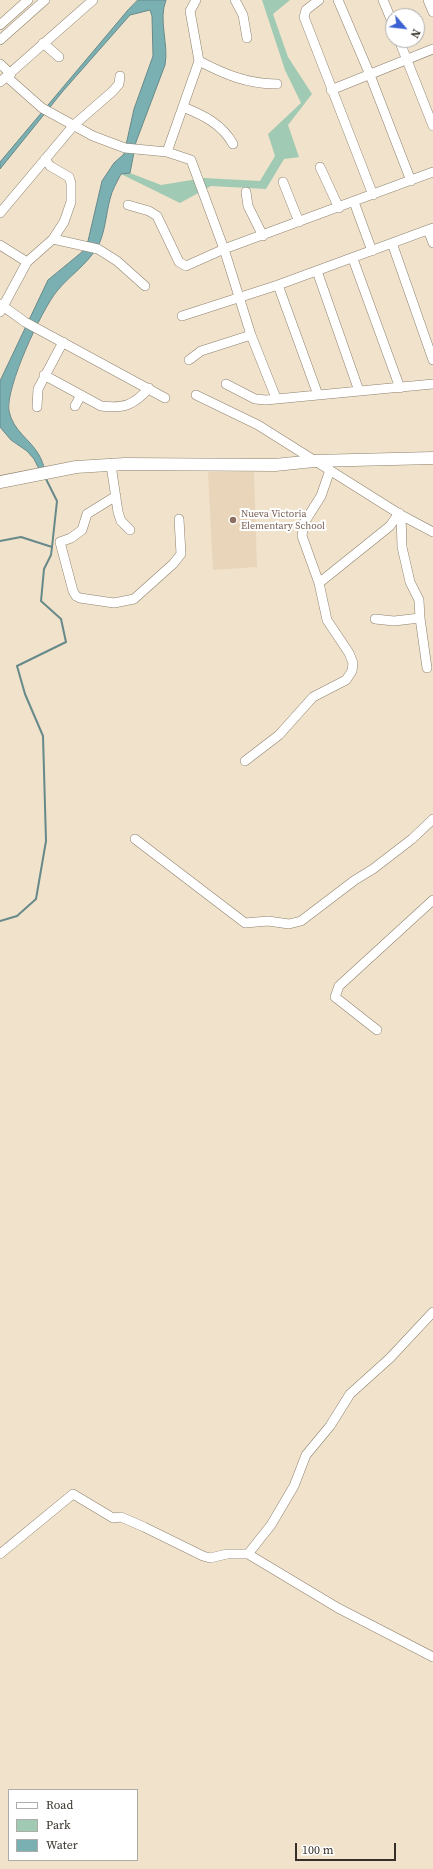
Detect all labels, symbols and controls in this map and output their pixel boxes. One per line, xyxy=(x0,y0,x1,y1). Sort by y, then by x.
north arrow xyxy=(385,8,425,48)
text: N xyxy=(407,26,424,40)
place label: Nueva Victoria Elementary School xyxy=(241,508,325,532)
marker: Nueva Victoria Elementary School xyxy=(228,515,238,525)
legend xyxy=(8,1789,138,1861)
text: Road xyxy=(46,1797,73,1813)
text: Park xyxy=(46,1817,71,1833)
scale bar xyxy=(297,1835,398,1861)
text: Water xyxy=(46,1837,78,1853)
text: 100 m xyxy=(302,1842,334,1858)

